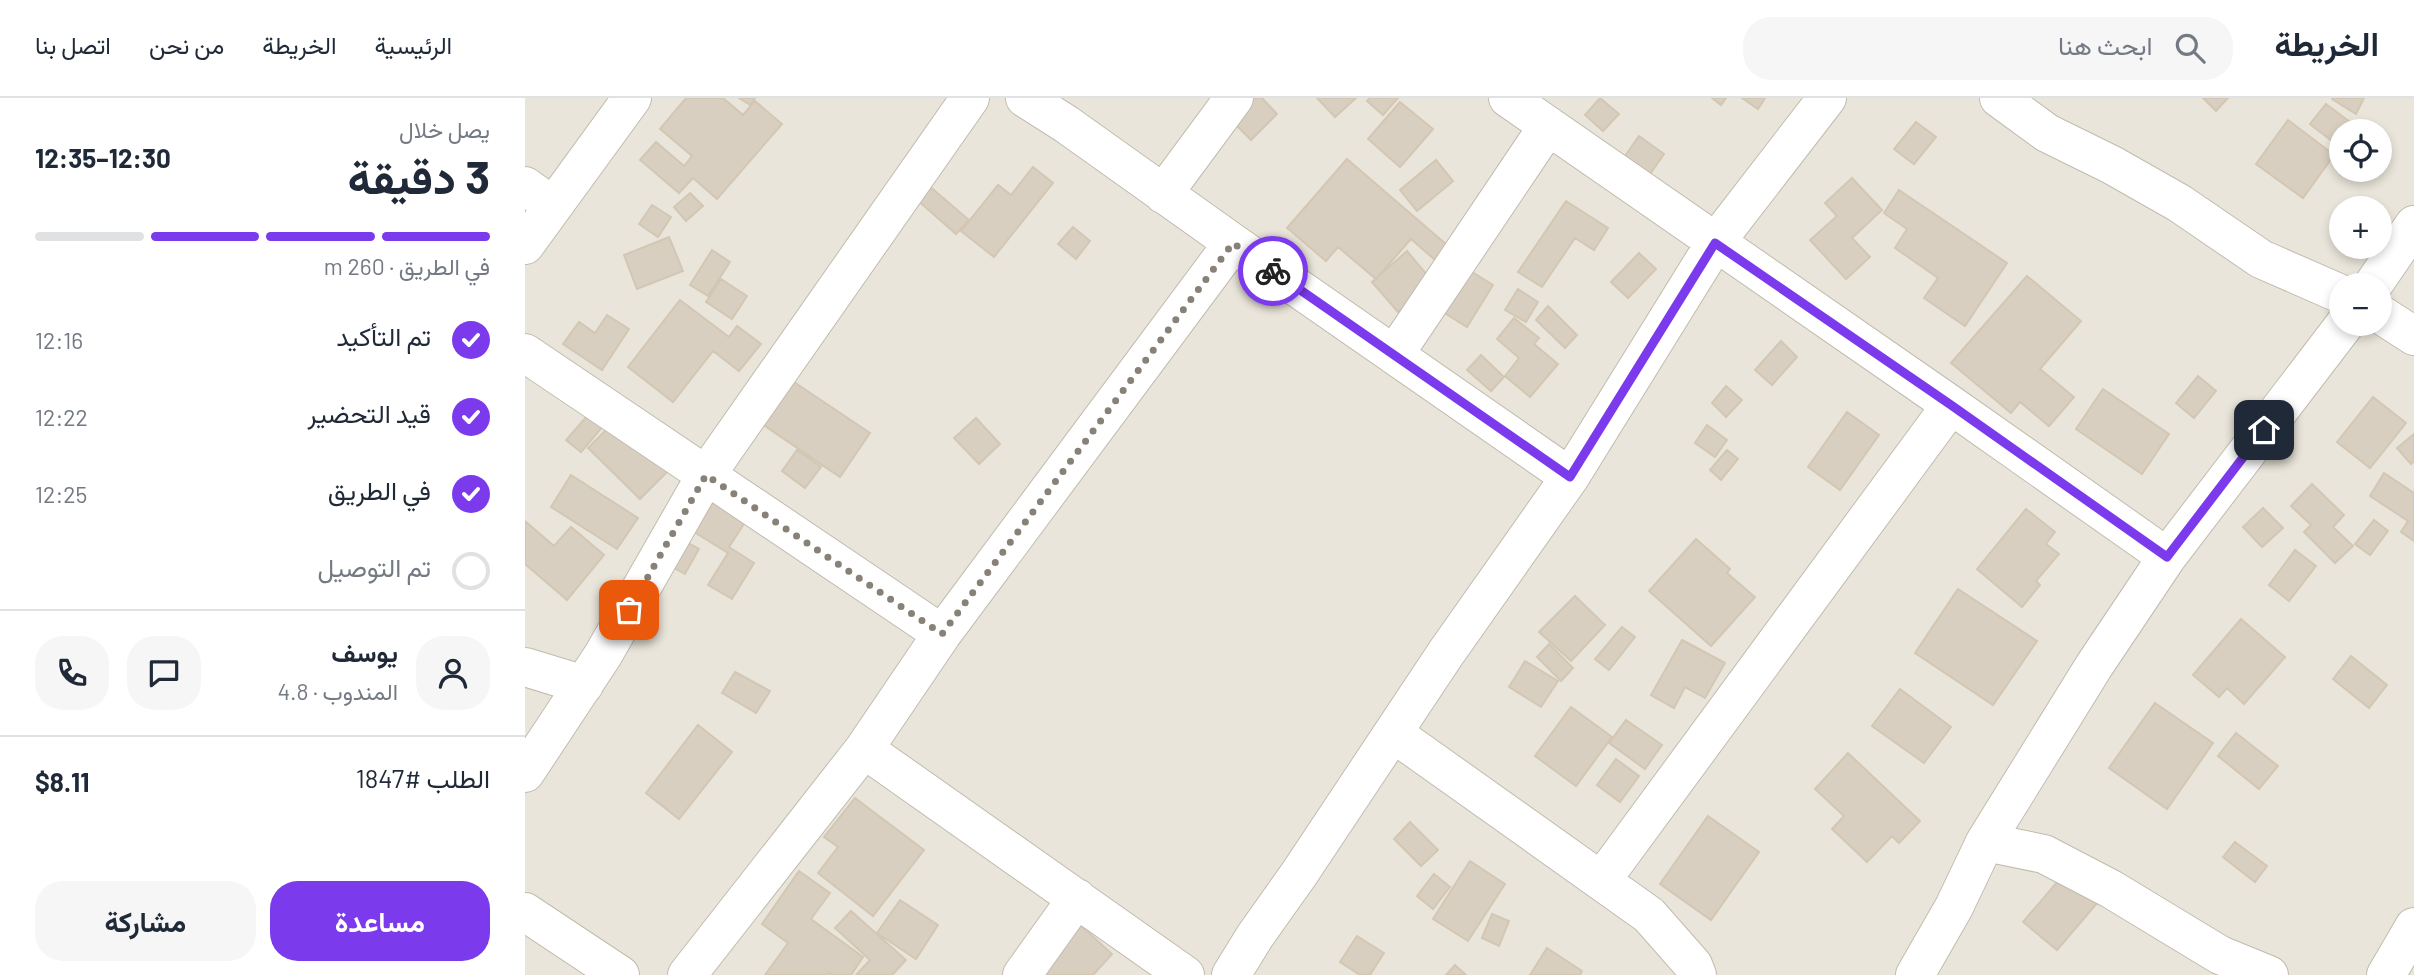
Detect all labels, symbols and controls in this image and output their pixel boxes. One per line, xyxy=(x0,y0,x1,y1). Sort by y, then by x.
search box xyxy=(1743,17,2233,80)
text: الخريطة xyxy=(2275,23,2379,63)
text: ابحث هنا xyxy=(2058,29,2153,60)
icon: search xyxy=(2171,29,2209,67)
text: اتصل بنا xyxy=(35,30,111,59)
text: من نحن xyxy=(149,30,224,59)
text: الخريطة xyxy=(262,30,337,59)
text: الرئيسية xyxy=(375,30,452,59)
text: يصل خلال xyxy=(399,115,490,143)
map controls xyxy=(2329,119,2392,336)
button: locate xyxy=(2329,119,2392,182)
text: 12:30–12:35 xyxy=(35,142,171,173)
text: 3 دقيقة xyxy=(347,148,490,203)
button: + xyxy=(2329,196,2392,259)
courier xyxy=(1238,236,1308,306)
text: في الطريق · 260 m xyxy=(324,252,490,280)
icon: bike xyxy=(1254,252,1292,290)
button: − xyxy=(2329,273,2392,336)
text: تم التأكيد xyxy=(336,320,431,351)
icon: check xyxy=(452,321,490,359)
text: 12:16 xyxy=(35,326,83,354)
text: قيد التحضير xyxy=(307,397,431,428)
icon: check xyxy=(452,398,490,436)
pin xyxy=(2234,400,2294,460)
text: 12:22 xyxy=(35,403,88,431)
icon: home xyxy=(2245,411,2283,449)
text: في الطريق xyxy=(328,474,431,505)
icon: check xyxy=(452,475,490,513)
text: 12:25 xyxy=(35,480,87,508)
text: تم التوصيل xyxy=(317,551,431,582)
pin xyxy=(599,580,659,640)
icon: bag xyxy=(610,591,648,629)
button: phone xyxy=(35,636,109,710)
button: chat xyxy=(127,636,201,710)
text: يوسف xyxy=(331,636,398,667)
button: person xyxy=(416,636,490,710)
text: المندوب · 4.8 xyxy=(277,677,398,705)
text: الطلب #1847 xyxy=(356,762,490,793)
text: $8.11 xyxy=(35,766,90,797)
button: مشاركة xyxy=(35,881,256,961)
button: مساعدة xyxy=(270,881,490,961)

